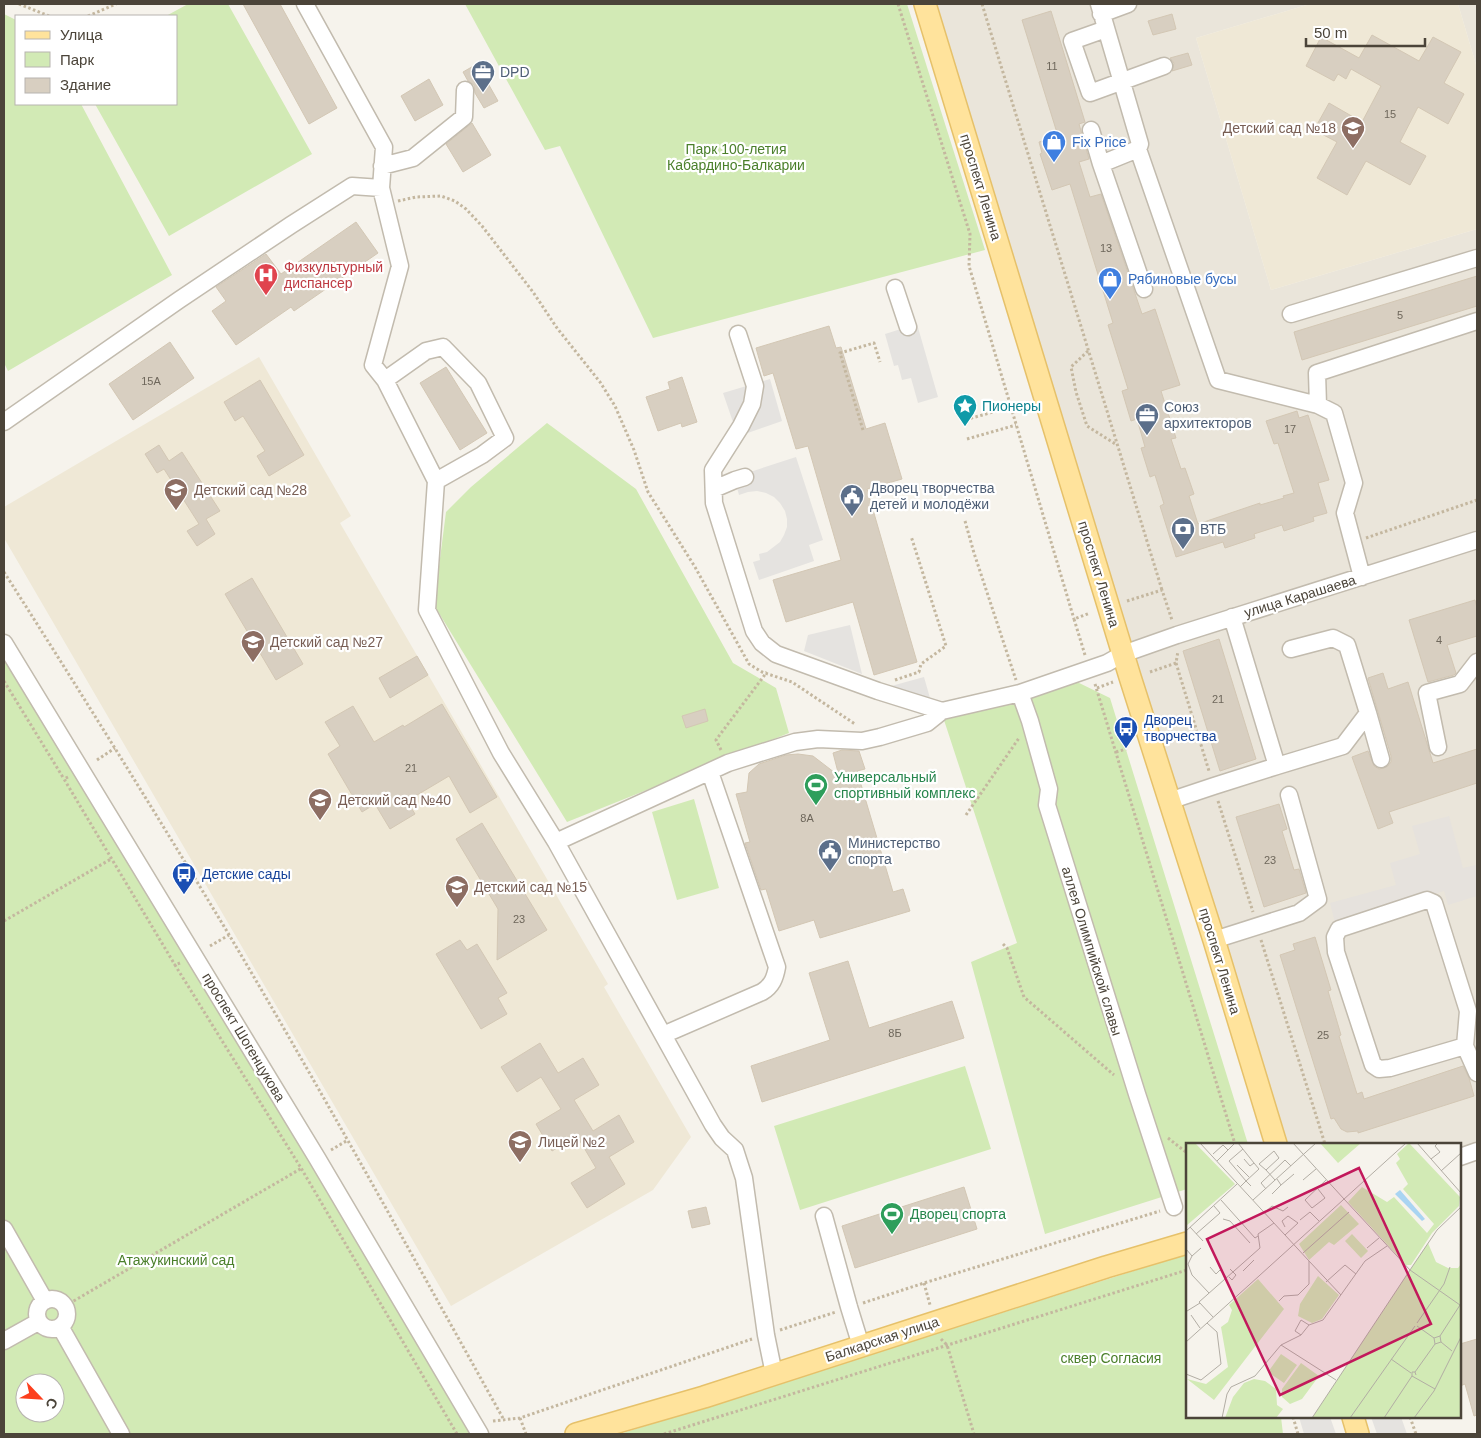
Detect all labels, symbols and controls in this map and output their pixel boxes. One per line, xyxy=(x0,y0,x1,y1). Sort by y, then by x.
legend xyxy=(15,15,178,105)
scale bar xyxy=(1306,15,1425,47)
text: 50 m xyxy=(1314,24,1347,41)
text: Улица xyxy=(60,26,103,43)
text: Парк xyxy=(60,51,94,68)
office icon: DPD xyxy=(470,59,496,93)
house number: 11 xyxy=(1046,60,1058,72)
place label: DPD xyxy=(500,64,530,80)
text: Здание xyxy=(60,76,111,93)
house number: 15 xyxy=(1384,108,1396,120)
school or university icon: Детский сад №18 xyxy=(1340,115,1366,149)
place label: Детский сад №18 xyxy=(1223,120,1336,136)
shop icon: Fix Price xyxy=(1041,129,1067,163)
street label: проспект Ленина xyxy=(957,132,1005,242)
place label: Fix Price xyxy=(1072,134,1127,150)
park label: Парк 100-летия Кабардино-Балкарии xyxy=(667,141,805,173)
house number: 13 xyxy=(1100,242,1112,254)
place label: Физкультурный диспансер xyxy=(284,259,383,291)
hospital icon: Физкультурный диспансер xyxy=(253,262,279,296)
shop icon: Рябиновые бусы xyxy=(1097,266,1123,300)
place label: Рябиновые бусы xyxy=(1128,271,1237,287)
house number: 5 xyxy=(1397,309,1403,321)
house number: 15А xyxy=(141,375,161,387)
place icon: Пионеры xyxy=(952,393,978,427)
place label: Пионеры xyxy=(982,398,1041,414)
place label: Союз архитекторов xyxy=(1164,399,1252,431)
office icon: Союз архитекторов xyxy=(1134,402,1160,436)
house number: 17 xyxy=(1284,423,1296,435)
school or university icon: Детский сад №28 xyxy=(163,477,189,511)
place label: Дворец творчества детей и молодёжи xyxy=(870,480,995,512)
place label: Детский сад №28 xyxy=(194,482,307,498)
public building icon: Дворец творчества детей и молодёжи xyxy=(839,483,865,517)
bank icon: ВТБ xyxy=(1170,516,1196,550)
street label: проспект Ленина xyxy=(1075,519,1123,629)
place label: ВТБ xyxy=(1200,521,1226,537)
street label: улица Карашаева xyxy=(1242,571,1358,621)
school or university icon: Детский сад №27 xyxy=(240,629,266,663)
place label: Детский сад №27 xyxy=(270,634,383,650)
house number: 4 xyxy=(1436,634,1442,646)
house number: 21 xyxy=(1212,693,1224,705)
place label: Дворец творчества xyxy=(1144,712,1217,744)
bus stop icon: Дворец творчества xyxy=(1113,715,1139,749)
house number: 21 xyxy=(405,762,417,774)
place label: Универсальный спортивный комплекс xyxy=(834,769,976,801)
sports icon: Универсальный спортивный комплекс xyxy=(803,772,829,806)
school or university icon: Детский сад №40 xyxy=(307,787,333,821)
place label: Детский сад №40 xyxy=(338,792,451,808)
house number: 8А xyxy=(800,812,814,824)
place label: Министерство спорта xyxy=(848,835,941,867)
public building icon: Министерство спорта xyxy=(817,838,843,872)
house number: 23 xyxy=(1264,854,1276,866)
bus stop icon: Детские сады xyxy=(171,861,197,895)
street label: аллея Олимпийской славы xyxy=(1059,864,1125,1038)
place label: Детские сады xyxy=(202,866,291,882)
school or university icon: Детский сад №15 xyxy=(444,874,470,908)
place label: Детский сад №15 xyxy=(474,879,587,895)
street label: проспект Ленина xyxy=(1196,906,1244,1016)
house number: 23 xyxy=(513,913,525,925)
street label: проспект Шогенцукова xyxy=(199,970,289,1104)
house number: 8Б xyxy=(888,1027,902,1039)
house number: 25 xyxy=(1317,1029,1329,1041)
school or university icon: Лицей №2 xyxy=(507,1129,533,1163)
place label: Лицей №2 xyxy=(538,1134,605,1150)
inset map xyxy=(1186,1143,1461,1418)
sports icon: Дворец спорта xyxy=(879,1201,905,1235)
place label: Дворец спорта xyxy=(910,1206,1006,1222)
park label: Атажукинский сад xyxy=(118,1252,234,1268)
street label: Балкарская улица xyxy=(823,1313,941,1365)
park label: сквер Согласия xyxy=(1061,1350,1161,1366)
north arrow xyxy=(15,1373,65,1423)
text: С xyxy=(42,1396,61,1411)

